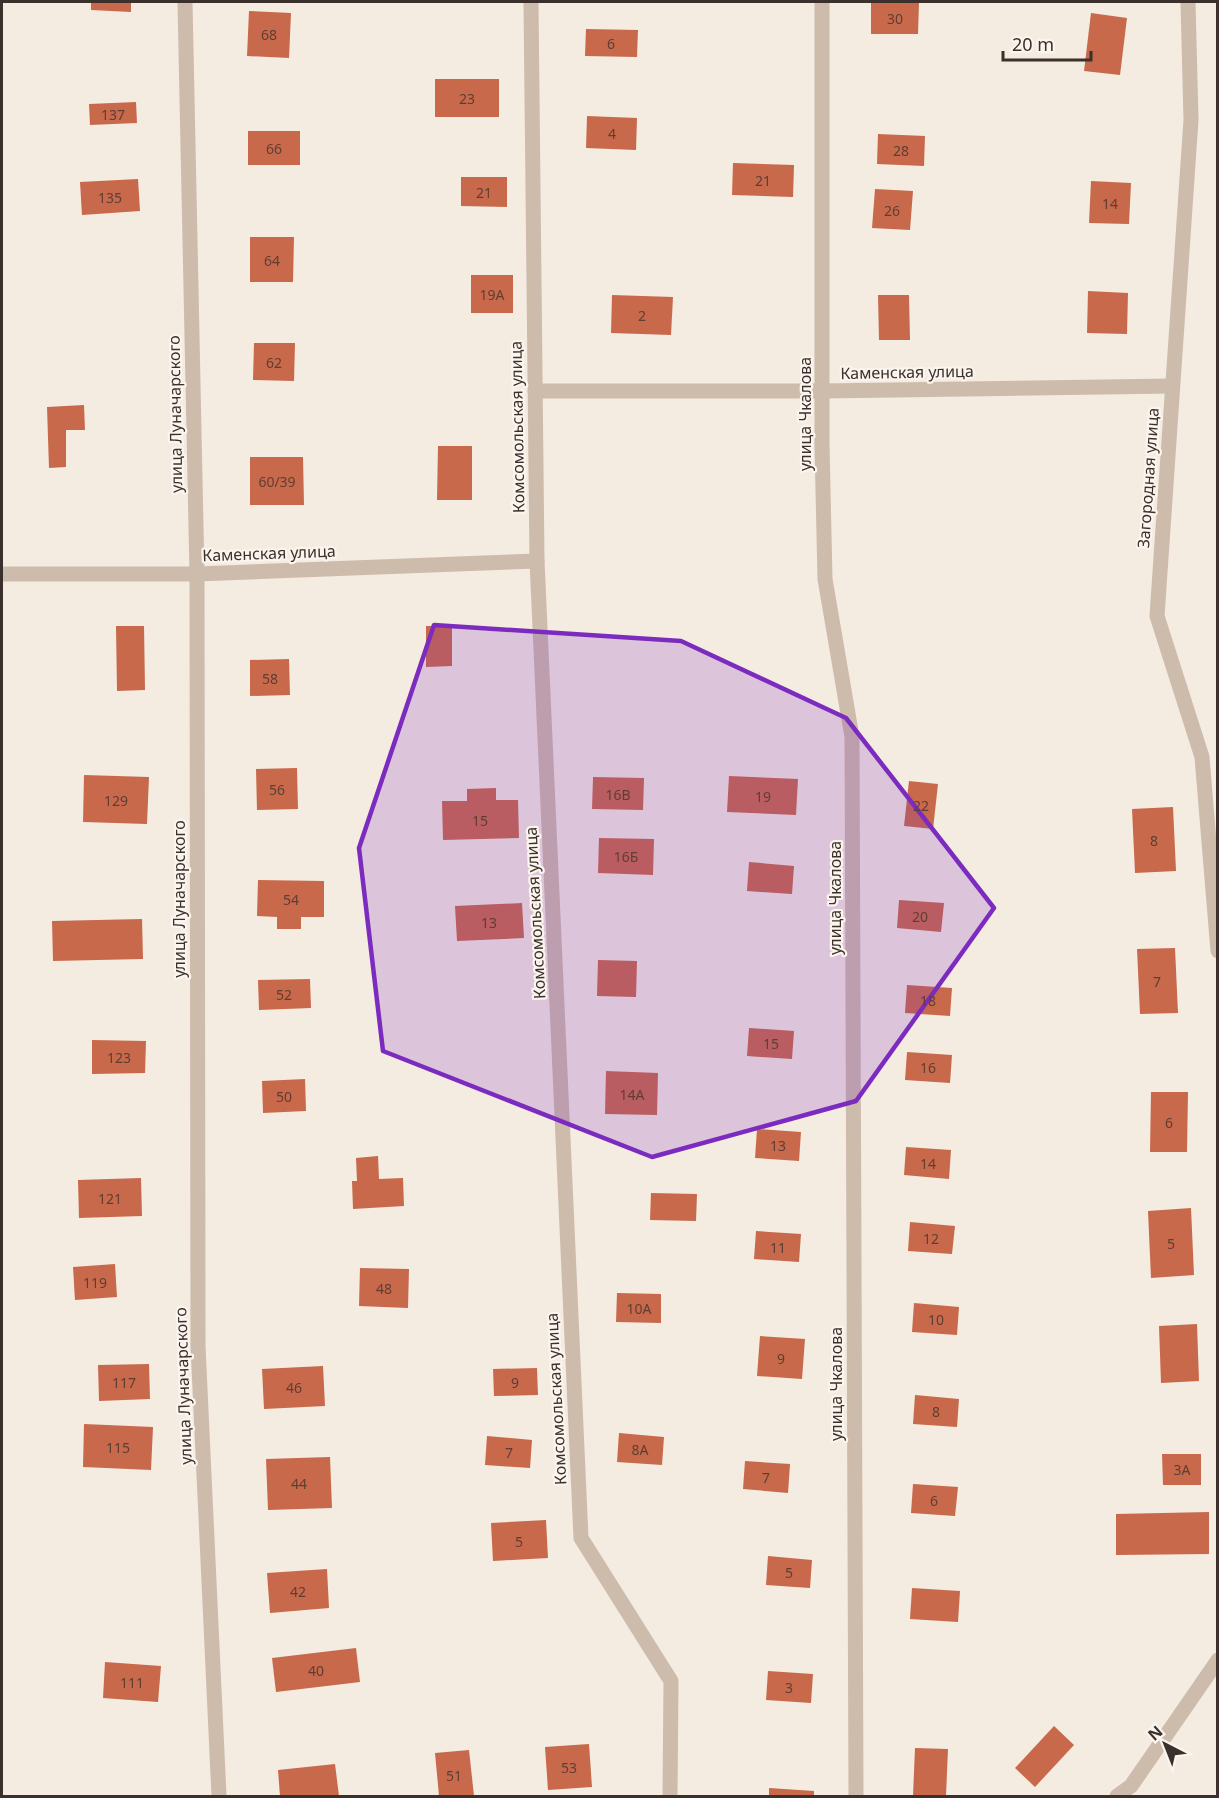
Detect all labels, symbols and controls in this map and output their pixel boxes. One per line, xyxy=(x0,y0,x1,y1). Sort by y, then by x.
house number: 30 xyxy=(887,9,903,28)
scale bar xyxy=(1003,24,1092,62)
house number: 68 xyxy=(261,25,277,44)
text: 20 m xyxy=(1012,32,1054,56)
house number: 6 xyxy=(607,34,615,53)
house number: 23 xyxy=(459,89,475,108)
house number: 137 xyxy=(101,105,125,124)
house number: 4 xyxy=(608,124,616,143)
house number: 66 xyxy=(266,139,282,158)
house number: 28 xyxy=(893,141,909,160)
house number: 21 xyxy=(755,171,771,190)
house number: 21 xyxy=(476,183,492,202)
house number: 135 xyxy=(98,188,122,207)
house number: 14 xyxy=(1102,194,1118,213)
house number: 26 xyxy=(884,201,900,220)
house number: 64 xyxy=(264,251,280,270)
house number: 19А xyxy=(480,285,505,304)
house number: 2 xyxy=(638,306,646,325)
street label: улица Луначарского xyxy=(163,335,187,493)
street label: Комсомольская улица xyxy=(504,341,530,513)
house number: 62 xyxy=(266,353,282,372)
street label: улица Чкалова xyxy=(794,357,816,471)
street label: Каменская улица xyxy=(840,360,974,384)
street label: Загородная улица xyxy=(1132,407,1164,549)
house number: 60/39 xyxy=(258,472,296,491)
street label: Каменская улица xyxy=(202,540,336,566)
house number: 58 xyxy=(262,669,278,688)
house number: 56 xyxy=(269,780,285,799)
house number: 16В xyxy=(605,785,631,804)
house number: 19 xyxy=(755,787,771,806)
house number: 129 xyxy=(104,791,128,810)
house number: 22 xyxy=(913,796,929,815)
house number: 15 xyxy=(472,811,488,830)
street label: улица Луначарского xyxy=(168,820,190,978)
street label: Комсомольская улица xyxy=(520,826,550,1000)
house number: 8 xyxy=(1150,831,1158,850)
street label: улица Чкалова xyxy=(824,841,846,955)
house number: 16Б xyxy=(614,847,638,866)
house number: 54 xyxy=(283,890,299,909)
house number: 20 xyxy=(912,907,928,926)
house number: 13 xyxy=(481,913,497,932)
house number: 7 xyxy=(1153,972,1161,991)
house number: 52 xyxy=(276,985,292,1004)
house number: 18 xyxy=(920,991,936,1010)
house number: 15 xyxy=(763,1034,779,1053)
house number: 123 xyxy=(107,1048,131,1067)
house number: 16 xyxy=(920,1058,936,1077)
house number: 14А xyxy=(620,1085,645,1104)
house number: 50 xyxy=(276,1087,292,1106)
house number: 6 xyxy=(1165,1113,1173,1132)
house number: 13 xyxy=(770,1136,786,1155)
house number: 14 xyxy=(920,1154,936,1173)
house number: 121 xyxy=(98,1189,122,1208)
house number: 12 xyxy=(923,1229,939,1248)
house number: 5 xyxy=(1167,1234,1175,1253)
house number: 11 xyxy=(770,1238,786,1257)
house number: 119 xyxy=(83,1273,107,1292)
house number: 48 xyxy=(376,1279,392,1298)
house number: 10А xyxy=(627,1299,652,1318)
street label: улица Луначарского xyxy=(169,1307,197,1465)
house number: 10 xyxy=(928,1310,944,1329)
street label: Комсомольская улица xyxy=(541,1312,571,1486)
street label: улица Чкалова xyxy=(825,1327,847,1441)
house number: 9 xyxy=(777,1349,785,1368)
house number: 117 xyxy=(112,1373,136,1392)
house number: 9 xyxy=(511,1373,519,1392)
house number: 46 xyxy=(286,1378,302,1397)
house number: 8 xyxy=(932,1402,940,1421)
house number: 115 xyxy=(106,1438,130,1457)
house number: 8А xyxy=(632,1440,649,1459)
house number: 7 xyxy=(505,1443,513,1462)
house number: 3А xyxy=(1174,1460,1191,1479)
house number: 7 xyxy=(762,1468,770,1487)
house number: 44 xyxy=(291,1474,307,1493)
house number: 6 xyxy=(930,1491,938,1510)
house number: 5 xyxy=(515,1532,523,1551)
house number: 5 xyxy=(785,1563,793,1582)
house number: 42 xyxy=(290,1582,306,1601)
house number: 40 xyxy=(308,1661,324,1680)
house number: 111 xyxy=(120,1673,144,1692)
house number: 3 xyxy=(785,1678,793,1697)
north arrow xyxy=(1135,1714,1195,1774)
text: N xyxy=(1143,1720,1167,1745)
house number: 53 xyxy=(561,1758,577,1777)
house number: 51 xyxy=(446,1766,462,1785)

